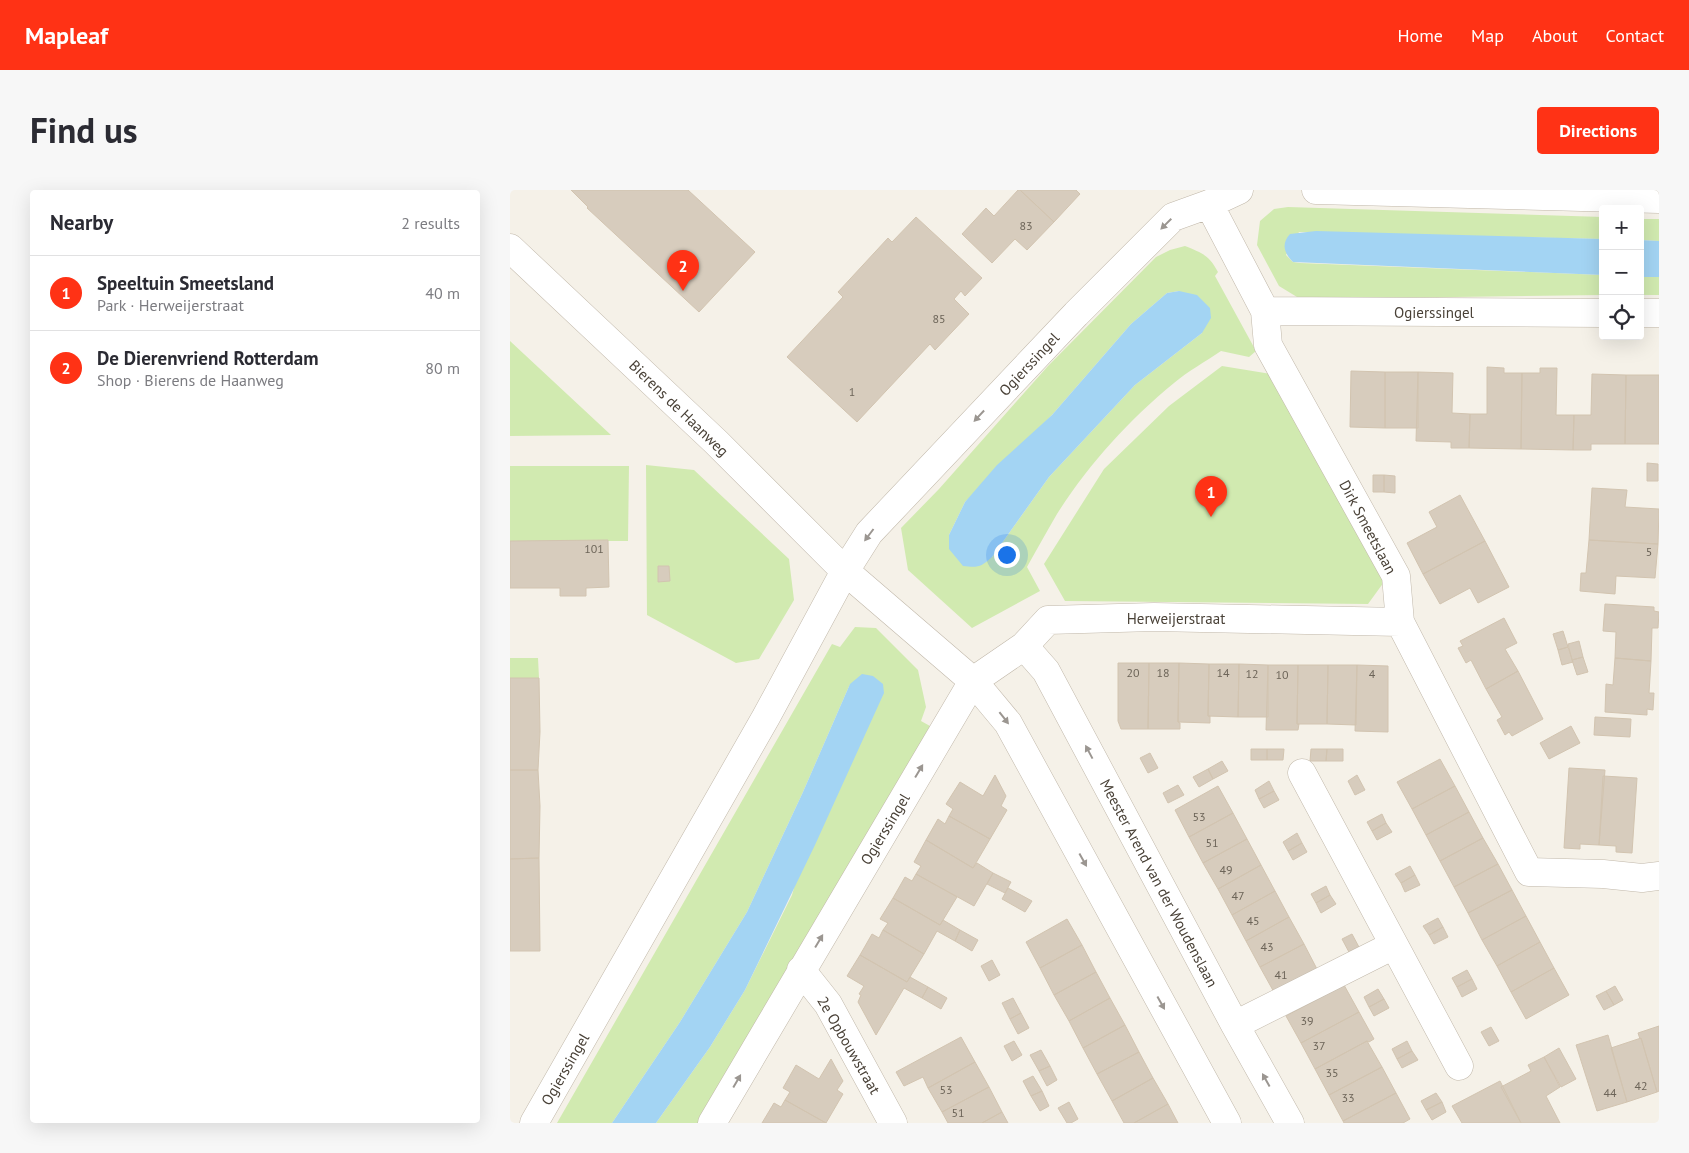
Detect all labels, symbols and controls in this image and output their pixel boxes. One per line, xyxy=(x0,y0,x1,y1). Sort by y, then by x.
text: Mapleaf xyxy=(25,20,108,51)
text: Home xyxy=(1397,24,1443,47)
text: Map xyxy=(1471,24,1504,47)
text: About xyxy=(1532,24,1578,47)
text: Contact xyxy=(1606,24,1664,47)
text: Find us xyxy=(30,107,138,153)
button: Directions xyxy=(1537,107,1659,154)
map controls xyxy=(1599,205,1644,340)
button: + xyxy=(1599,205,1644,250)
text: Nearby xyxy=(50,209,113,236)
text: 2 results xyxy=(401,213,460,233)
house number: 83 xyxy=(1019,218,1033,233)
one-way arrow xyxy=(1160,218,1172,230)
pin: 2 xyxy=(667,250,699,291)
button: − xyxy=(1599,250,1644,295)
text: Speeltuin Smeetsland xyxy=(97,271,274,295)
text: 1 xyxy=(61,283,71,303)
text: 40 m xyxy=(425,283,460,303)
text: Park · Herweijerstraat xyxy=(97,295,244,315)
button: locate xyxy=(1599,295,1644,340)
street label: Ogierssingel xyxy=(1394,303,1475,322)
house number: 85 xyxy=(932,311,946,326)
street label: Ogierssingel xyxy=(995,328,1064,400)
text: De Dierenvriend Rotterdam xyxy=(97,346,318,370)
street label: Bierens de Haanweg xyxy=(625,356,733,460)
text: 2 xyxy=(61,358,71,378)
text: 80 m xyxy=(425,358,460,378)
text: Shop · Bierens de Haanweg xyxy=(97,370,284,390)
house number: 1 xyxy=(849,384,855,399)
one-way arrow xyxy=(973,410,985,422)
pin: 1 xyxy=(1195,476,1227,517)
street label: Dirk Smeetslaan xyxy=(1335,477,1401,577)
one-way arrow xyxy=(863,528,874,541)
house number: 101 xyxy=(584,541,604,556)
your location xyxy=(994,542,1020,568)
house number: 5 xyxy=(1646,544,1652,559)
street label: Herweijerstraat xyxy=(1127,609,1225,628)
house number: 20 xyxy=(1126,665,1140,680)
house number: 18 xyxy=(1156,665,1170,680)
house number: 14 xyxy=(1216,665,1230,680)
house number: 12 xyxy=(1245,666,1259,681)
house number: 4 xyxy=(1369,666,1376,681)
house number: 10 xyxy=(1275,667,1289,682)
one-way arrow xyxy=(998,712,1009,725)
one-way arrow xyxy=(1085,745,1093,760)
one-way arrow xyxy=(915,764,924,777)
street label: Meester Arend van der Woudenslaan xyxy=(1096,776,1222,990)
street label: Ogierssingel xyxy=(856,789,914,868)
house number: 53 xyxy=(1192,809,1206,824)
house number: 51 xyxy=(1205,835,1219,850)
one-way arrow xyxy=(1079,853,1087,867)
house number: 49 xyxy=(1219,862,1233,877)
house number: 47 xyxy=(1231,888,1245,903)
house number: 45 xyxy=(1246,913,1260,928)
one-way arrow xyxy=(814,934,823,947)
house number: 43 xyxy=(1260,939,1274,954)
house number: 41 xyxy=(1274,967,1288,982)
street label: 2e Opbouwstraat xyxy=(813,993,885,1097)
one-way arrow xyxy=(1157,995,1165,1010)
house number: 39 xyxy=(1300,1013,1314,1028)
street label: Ogierssingel xyxy=(537,1029,594,1108)
house number: 37 xyxy=(1312,1038,1326,1053)
house number: 35 xyxy=(1325,1065,1339,1080)
one-way arrow xyxy=(1262,1073,1270,1088)
one-way arrow xyxy=(732,1074,741,1087)
house number: 42 xyxy=(1634,1078,1648,1093)
house number: 53 xyxy=(939,1082,953,1097)
house number: 44 xyxy=(1603,1085,1617,1100)
house number: 33 xyxy=(1341,1090,1355,1105)
house number: 51 xyxy=(951,1105,965,1120)

